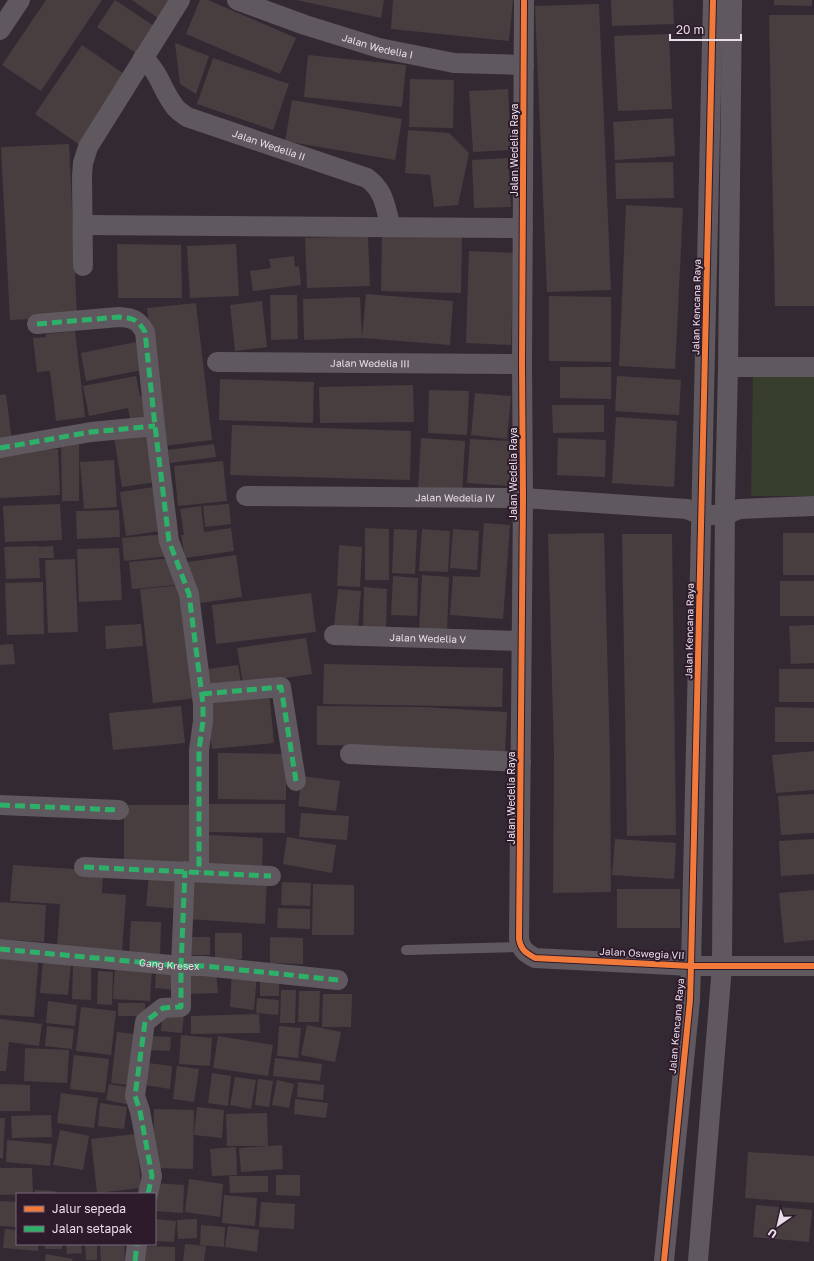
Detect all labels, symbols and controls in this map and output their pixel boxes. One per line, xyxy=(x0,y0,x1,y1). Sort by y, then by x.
scale bar xyxy=(670,16,741,42)
text: 20 m xyxy=(676,22,704,37)
street label: Jalan Wedelia I xyxy=(341,31,414,61)
street label: Jalan Wedelia Raya xyxy=(508,104,520,196)
street label: Jalan Wedelia II xyxy=(231,127,307,163)
street label: Jalan Kencana Raya xyxy=(689,259,703,355)
street label: Jalan Wedelia III xyxy=(330,357,410,369)
street label: Jalan Wedelia Raya xyxy=(507,428,519,520)
street label: Jalan Wedelia IV xyxy=(415,491,495,504)
street label: Jalan Kencana Raya xyxy=(682,583,696,679)
street label: Jalan Wedelia V xyxy=(390,631,467,645)
street label: Jalan Wedelia Raya xyxy=(505,752,517,844)
street label: Jalan Oswegia VII xyxy=(599,945,685,961)
street label: Gang Kresex xyxy=(139,956,200,972)
street label: Jalan Kencana Raya xyxy=(666,978,686,1074)
legend xyxy=(16,1193,156,1245)
text: Jalur sepeda xyxy=(52,1201,126,1216)
north arrow xyxy=(758,1205,798,1245)
text: Jalan setapak xyxy=(52,1221,133,1236)
text: U xyxy=(765,1226,779,1241)

